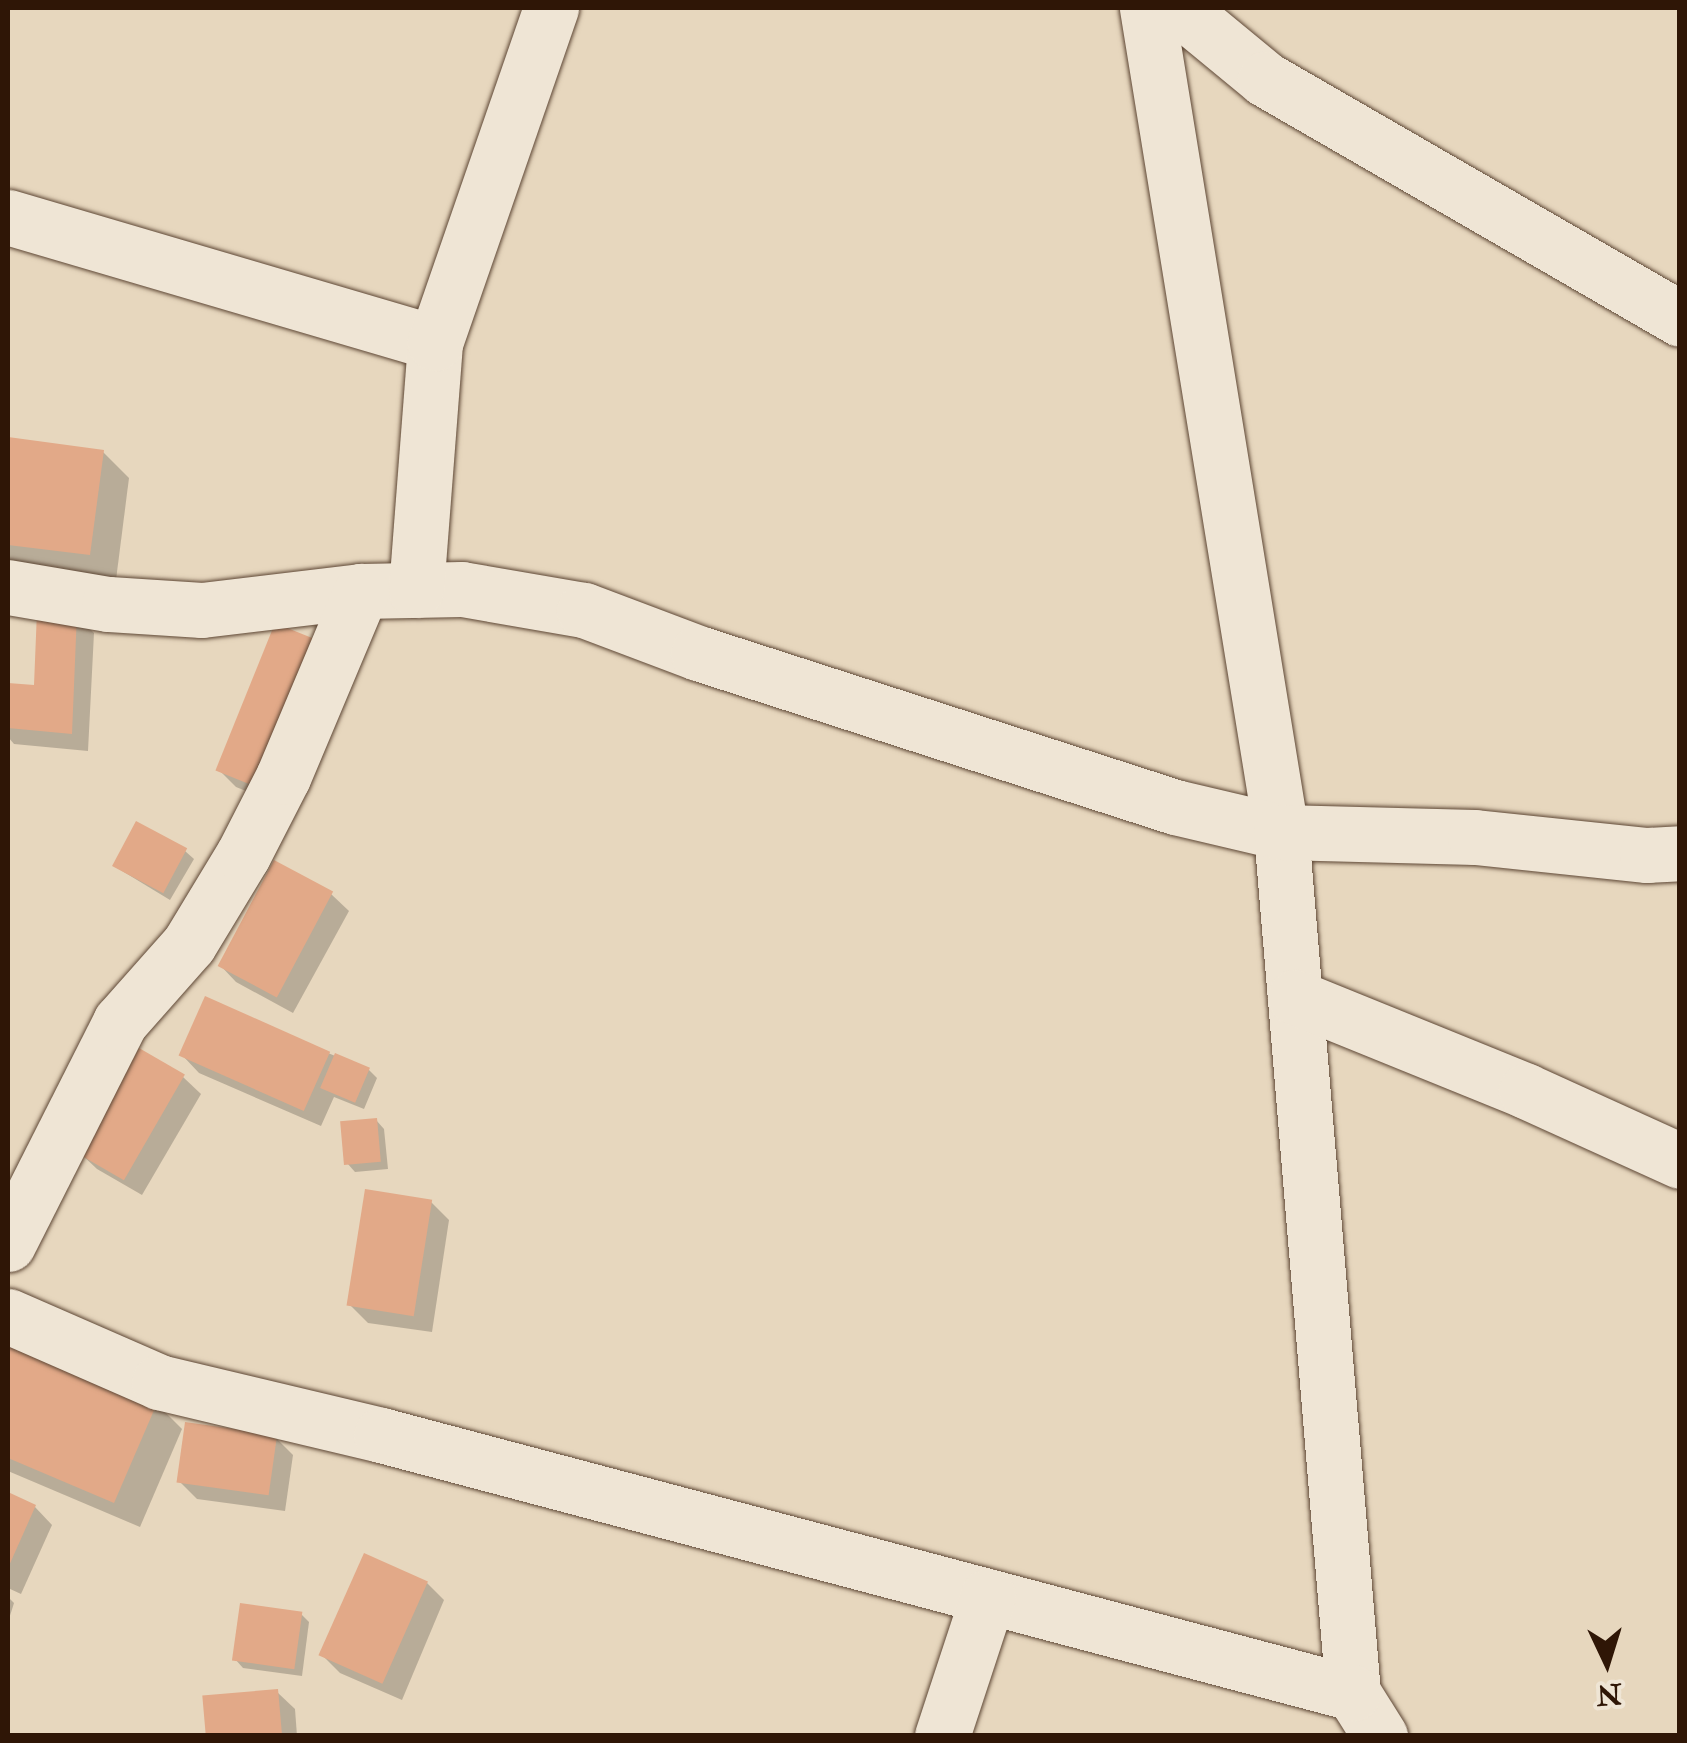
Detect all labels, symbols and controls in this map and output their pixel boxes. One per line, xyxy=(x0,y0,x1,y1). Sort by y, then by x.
north arrow xyxy=(1557,1613,1657,1713)
text: N xyxy=(1595,1675,1623,1712)

